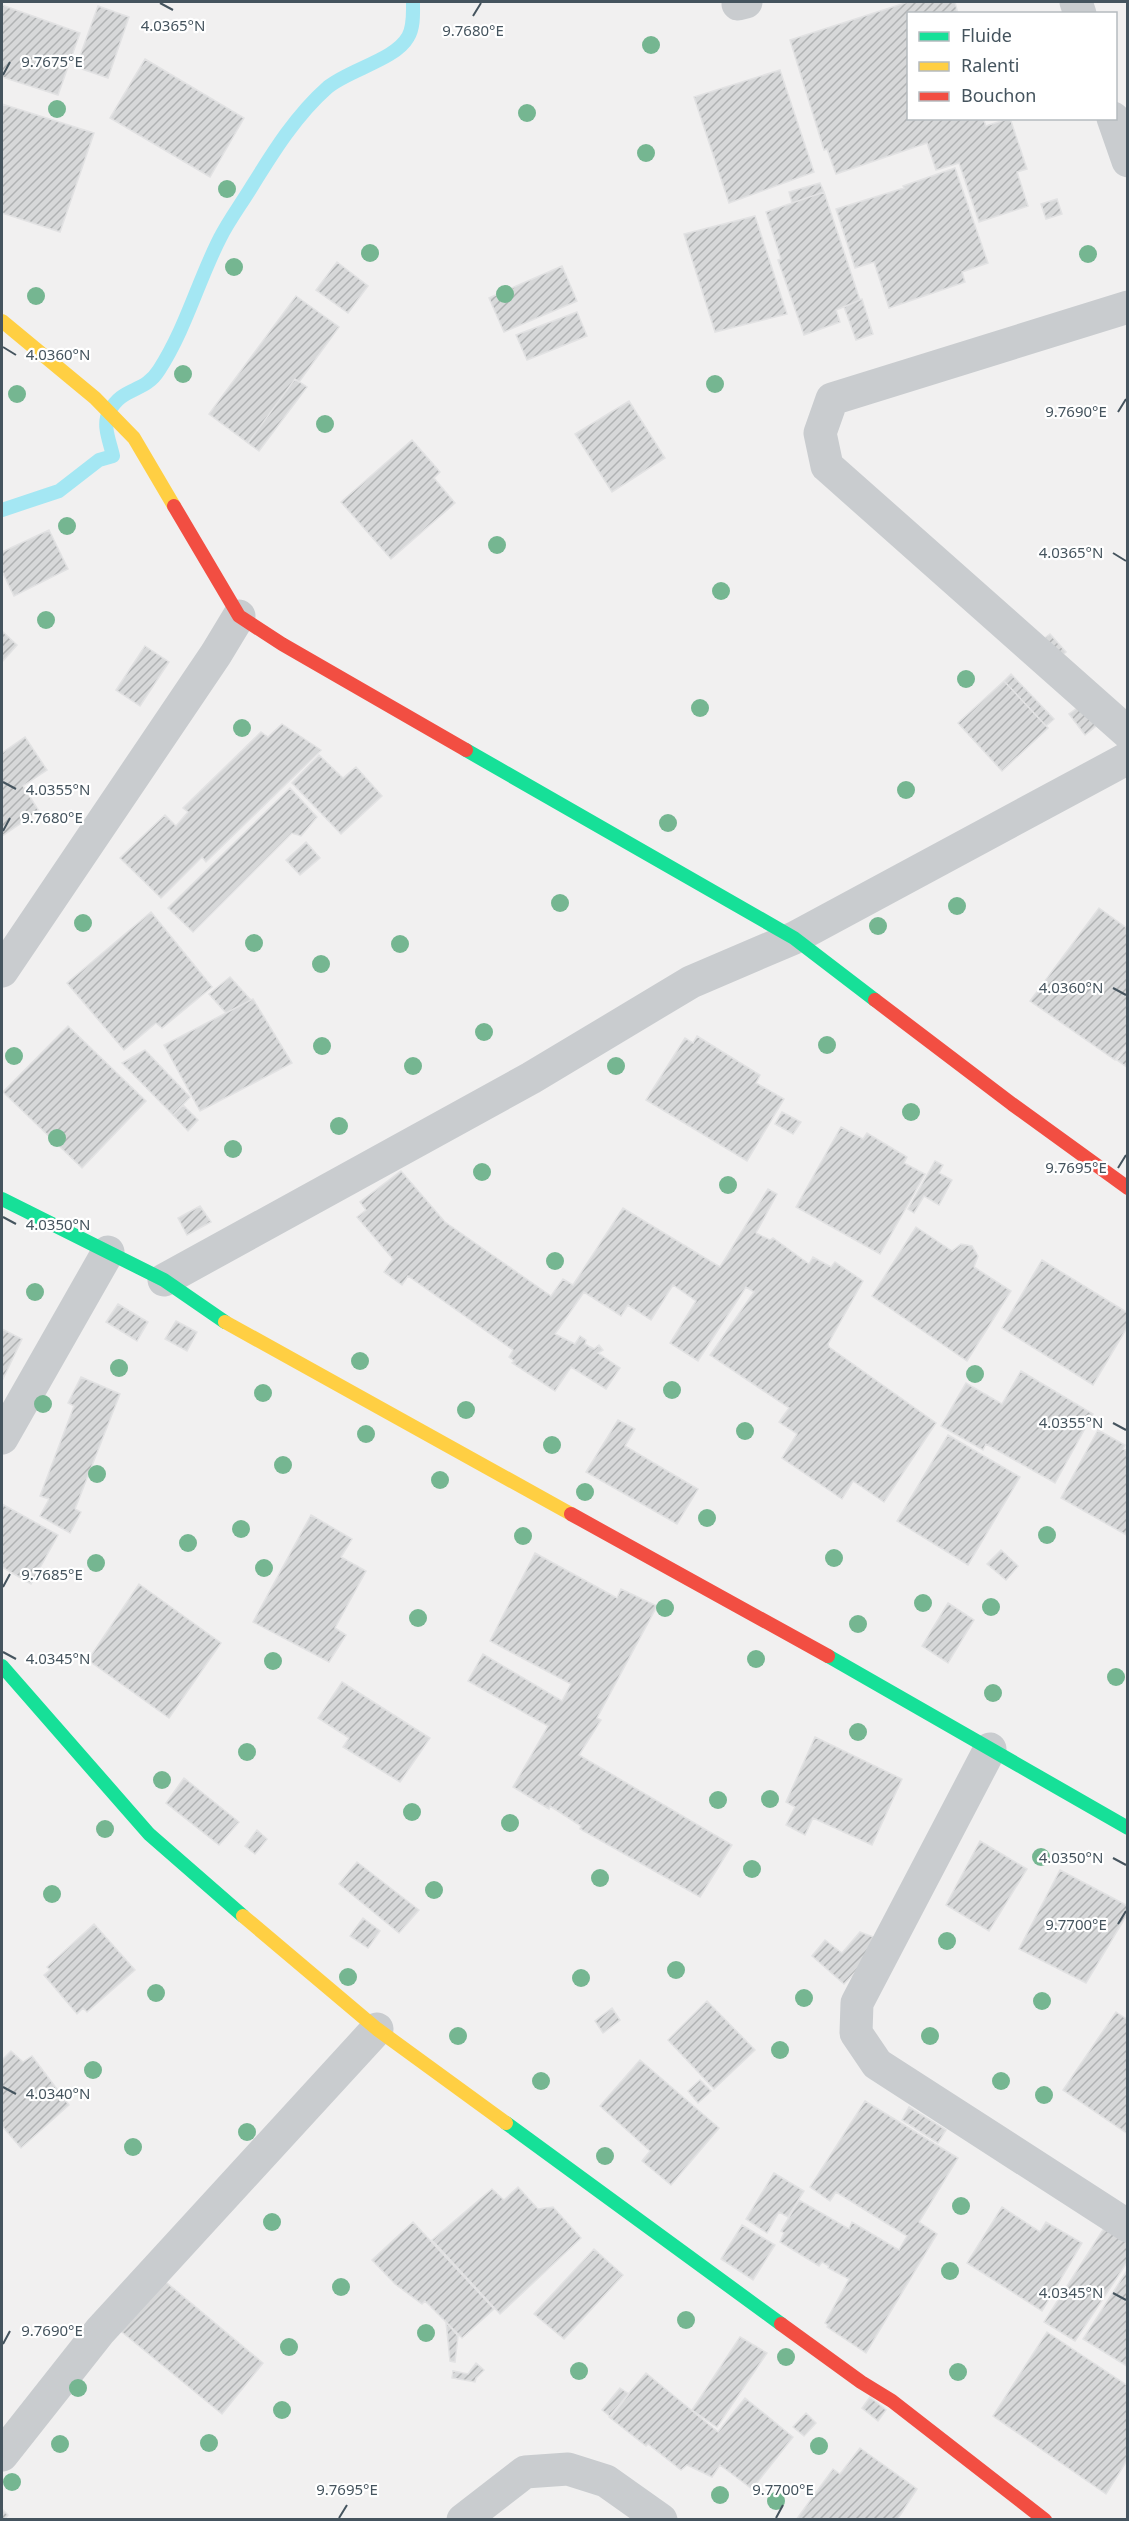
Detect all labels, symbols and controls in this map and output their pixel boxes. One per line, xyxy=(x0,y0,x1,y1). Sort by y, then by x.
legend xyxy=(907,12,1117,120)
text: 4.0365°N xyxy=(141,15,205,35)
text: 9.7680°E xyxy=(442,20,504,40)
text: Fluide xyxy=(961,23,1012,47)
text: 9.7675°E xyxy=(21,51,83,71)
text: Ralenti xyxy=(961,53,1019,77)
text: Bouchon xyxy=(961,83,1037,107)
text: 4.0360°N xyxy=(26,344,90,364)
text: 9.7690°E xyxy=(1045,401,1107,421)
text: 4.0365°N xyxy=(1039,542,1103,562)
text: 4.0355°N xyxy=(26,779,90,799)
text: 9.7680°E xyxy=(21,807,83,827)
text: 4.0360°N xyxy=(1039,977,1103,997)
text: 9.7695°E xyxy=(1045,1157,1107,1177)
text: 4.0350°N xyxy=(26,1214,90,1234)
text: 4.0355°N xyxy=(1039,1412,1103,1432)
text: 9.7685°E xyxy=(21,1564,83,1584)
text: 4.0345°N xyxy=(26,1648,90,1668)
text: 4.0350°N xyxy=(1039,1847,1103,1867)
text: 9.7700°E xyxy=(1045,1914,1107,1934)
text: 4.0340°N xyxy=(26,2083,90,2103)
text: 4.0345°N xyxy=(1039,2282,1103,2302)
text: 9.7690°E xyxy=(21,2320,83,2340)
text: 9.7695°E xyxy=(316,2479,378,2499)
text: 9.7700°E xyxy=(752,2479,814,2499)

